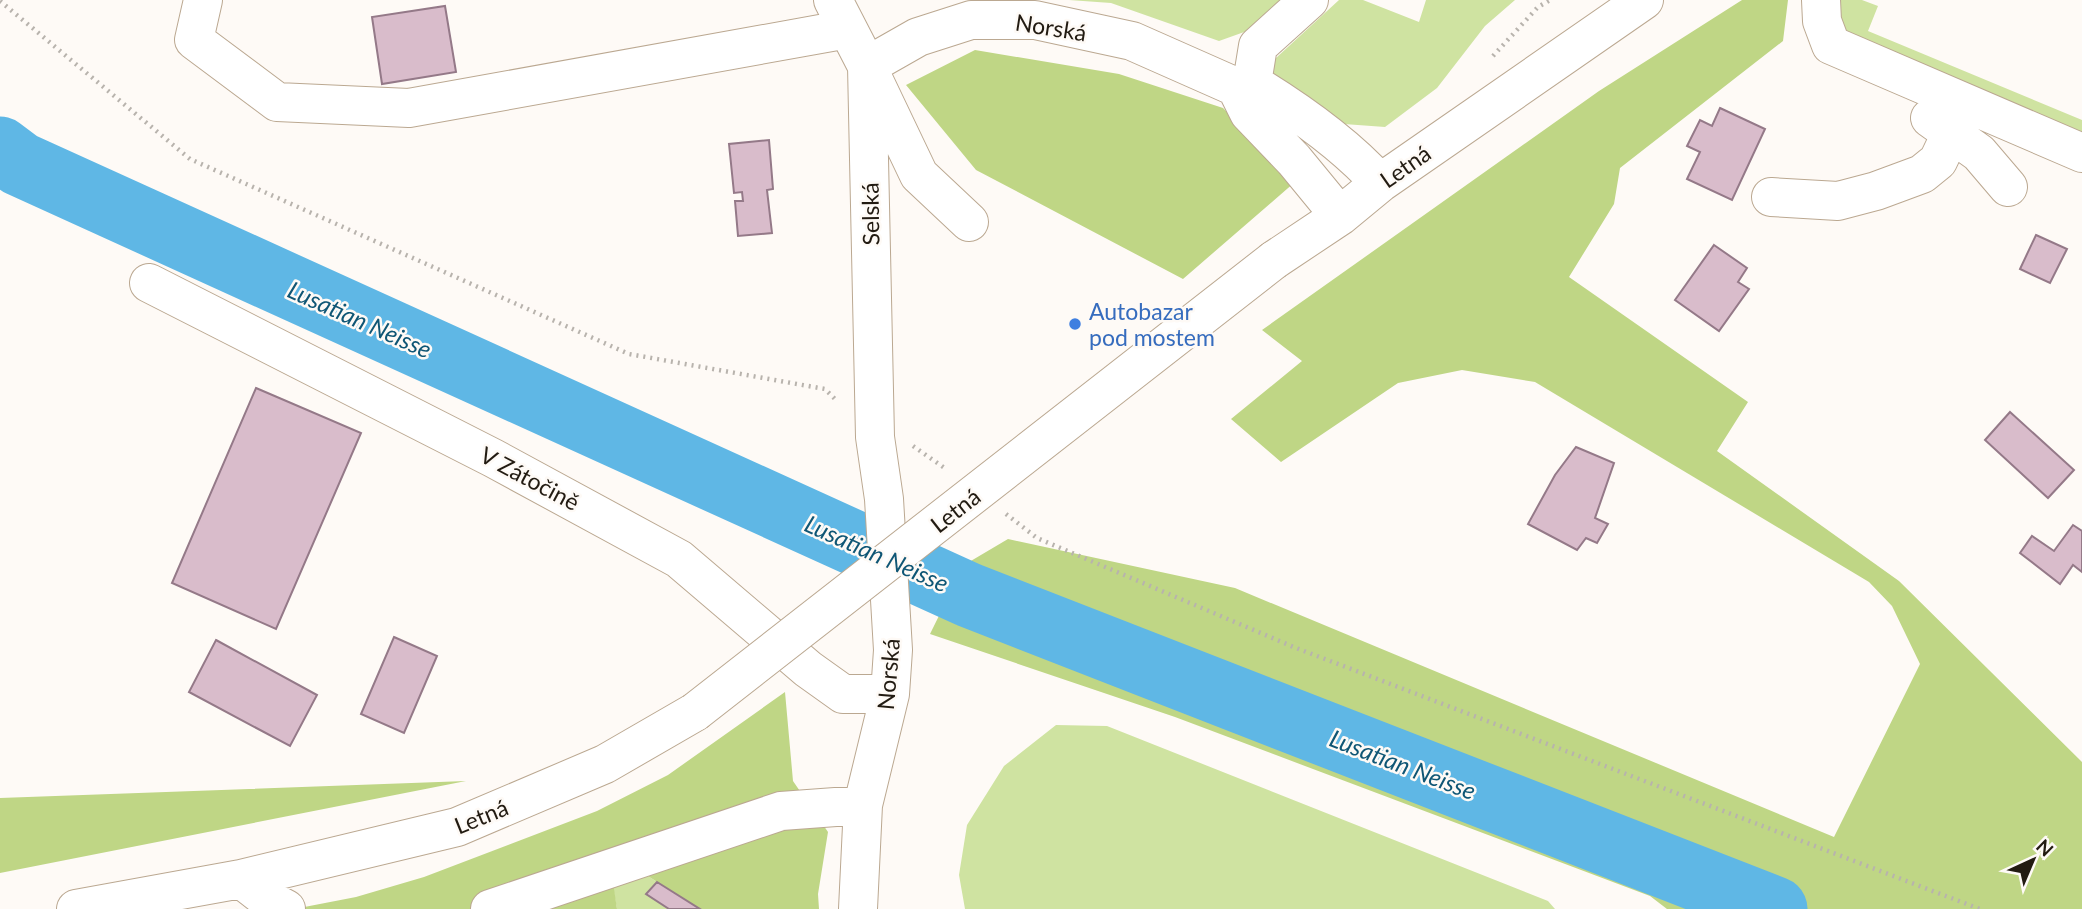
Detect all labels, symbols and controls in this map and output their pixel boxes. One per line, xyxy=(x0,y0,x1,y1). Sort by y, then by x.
street label: Norská xyxy=(1013,8,1089,46)
street label: Letná xyxy=(1374,139,1436,193)
street label: Selská xyxy=(855,182,885,246)
water label: Lusatian Neisse xyxy=(284,274,436,364)
place label: Autobazar pod mostem xyxy=(1089,297,1215,351)
marker: Autobazar pod mostem xyxy=(1067,316,1083,332)
street label: V Zátočině xyxy=(476,440,584,516)
street label: Letná xyxy=(924,482,986,538)
water label: Lusatian Neisse xyxy=(801,508,953,598)
street label: Norská xyxy=(871,637,905,711)
water label: Lusatian Neisse xyxy=(1326,723,1480,805)
street label: Letná xyxy=(450,793,512,839)
north arrow xyxy=(1998,825,2068,895)
text: N xyxy=(2032,834,2058,861)

